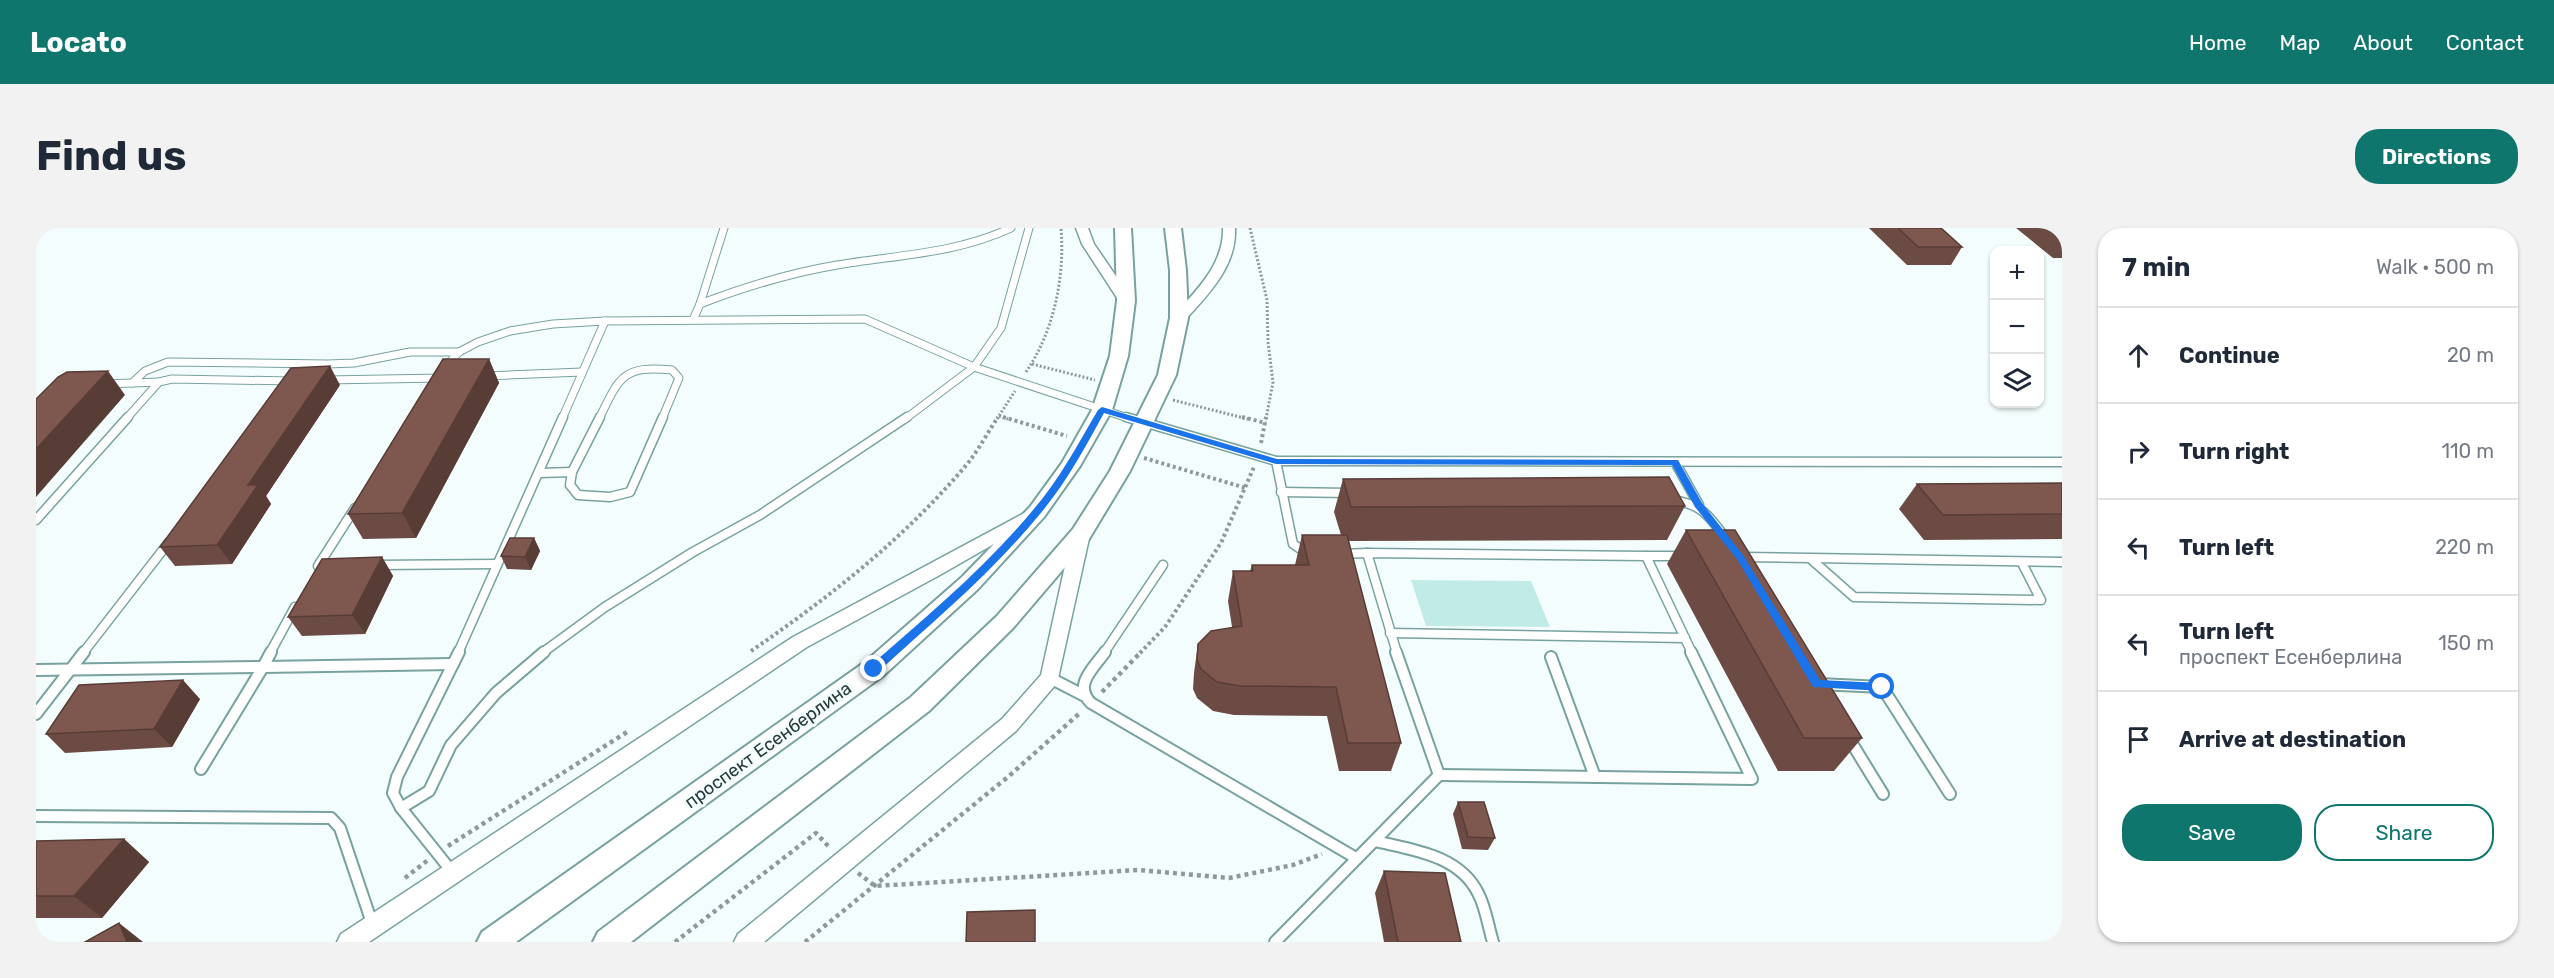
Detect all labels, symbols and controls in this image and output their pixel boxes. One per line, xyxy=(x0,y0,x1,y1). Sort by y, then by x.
text: Locato xyxy=(30,26,127,59)
text: Home xyxy=(2189,30,2246,55)
text: Map xyxy=(2279,30,2320,55)
text: About xyxy=(2353,30,2413,55)
text: Contact xyxy=(2446,30,2524,55)
button: Directions xyxy=(2355,129,2518,184)
text: Find us xyxy=(36,131,187,181)
map controls xyxy=(1990,246,2044,408)
button: + xyxy=(1990,246,2044,300)
text: 7 min xyxy=(2122,252,2190,283)
text: Walk · 500 m xyxy=(2376,255,2494,279)
button: − xyxy=(1990,300,2044,354)
icon: ahead xyxy=(2122,339,2155,372)
text: Continue xyxy=(2179,342,2280,369)
text: 20 m xyxy=(2447,343,2494,367)
button: layers xyxy=(1990,354,2044,408)
icon: right xyxy=(2122,435,2155,468)
text: Turn right xyxy=(2179,438,2289,465)
text: 110 m xyxy=(2442,439,2494,463)
icon: left xyxy=(2122,531,2155,564)
text: Turn left xyxy=(2179,534,2274,561)
text: 220 m xyxy=(2435,535,2494,559)
text: Turn left xyxy=(2179,618,2274,645)
icon: left xyxy=(2122,627,2155,660)
text: 150 m xyxy=(2438,631,2494,655)
text: проспект Есенберлина xyxy=(2179,645,2402,669)
route end xyxy=(860,655,886,681)
route start xyxy=(1868,673,1894,699)
street label: проспект Есенберлина xyxy=(680,677,856,813)
icon: arrive xyxy=(2122,723,2155,756)
text: Arrive at destination xyxy=(2179,726,2406,753)
button: Save xyxy=(2122,804,2302,861)
button: Share xyxy=(2314,804,2494,861)

